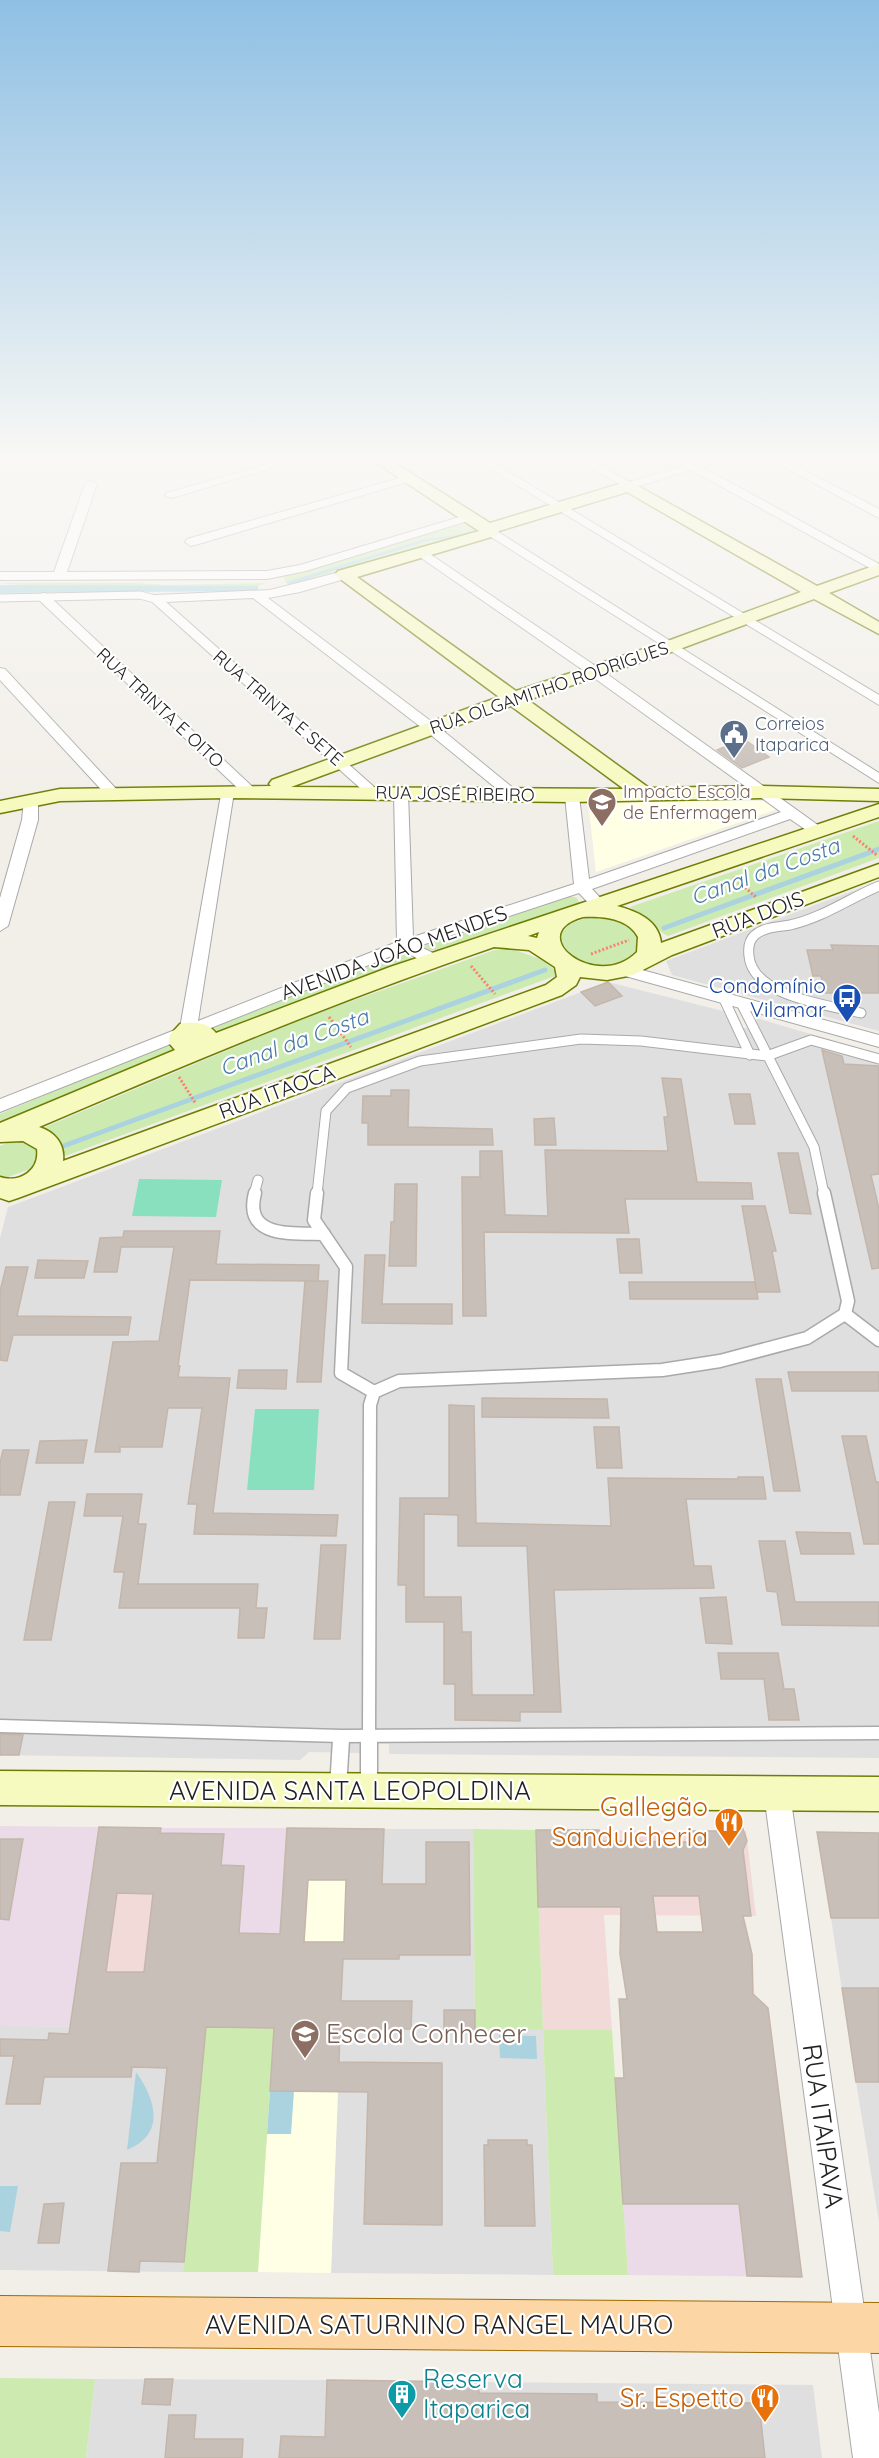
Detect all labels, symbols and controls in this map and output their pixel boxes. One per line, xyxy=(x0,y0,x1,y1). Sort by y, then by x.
street label: RUA OLGAMITHO RODRIGUES xyxy=(426,636,671,739)
street label: RUA TRINTA E OITO xyxy=(92,643,229,773)
street label: RUA TRINTA E SETE xyxy=(209,645,348,770)
place label: Correios Itaparica xyxy=(755,712,829,756)
public building icon: Correios Itaparica xyxy=(718,718,750,760)
place label: Impacto Escola de Enfermagem xyxy=(623,780,757,824)
street label: RUA JOSÉ RIBEIRO xyxy=(375,781,535,806)
school or university icon: Impacto Escola de Enfermagem xyxy=(586,786,618,828)
water label: Canal da Costa xyxy=(687,831,845,911)
street label: RUA DOIS xyxy=(708,885,807,943)
street label: AVENIDA JOÃO MENDES xyxy=(277,899,511,1005)
place label: Condomínio Vilamar xyxy=(709,972,826,1022)
bus stop icon: Condomínio Vilamar xyxy=(831,982,863,1024)
water label: Canal da Costa xyxy=(216,1002,374,1082)
street label: RUA ITAOCA xyxy=(215,1058,338,1124)
street label: AVENIDA SANTA LEOPOLDINA xyxy=(169,1774,531,1807)
place label: Gallegão Sanduicheria xyxy=(552,1790,708,1853)
restaurant icon: Gallegão Sanduicheria xyxy=(713,1806,745,1848)
place label: Escola Conhecer xyxy=(326,2017,526,2050)
school or university icon: Escola Conhecer xyxy=(289,2018,321,2060)
street label: RUA ITAIPAVA xyxy=(796,2042,851,2211)
street label: AVENIDA SATURNINO RANGEL MAURO xyxy=(205,2308,673,2341)
place label: Reserva Itaparica xyxy=(423,2362,530,2425)
building icon: Reserva Itaparica xyxy=(386,2378,418,2420)
place label: Sr. Espetto xyxy=(620,2381,744,2414)
restaurant icon: Sr. Espetto xyxy=(749,2382,781,2424)

